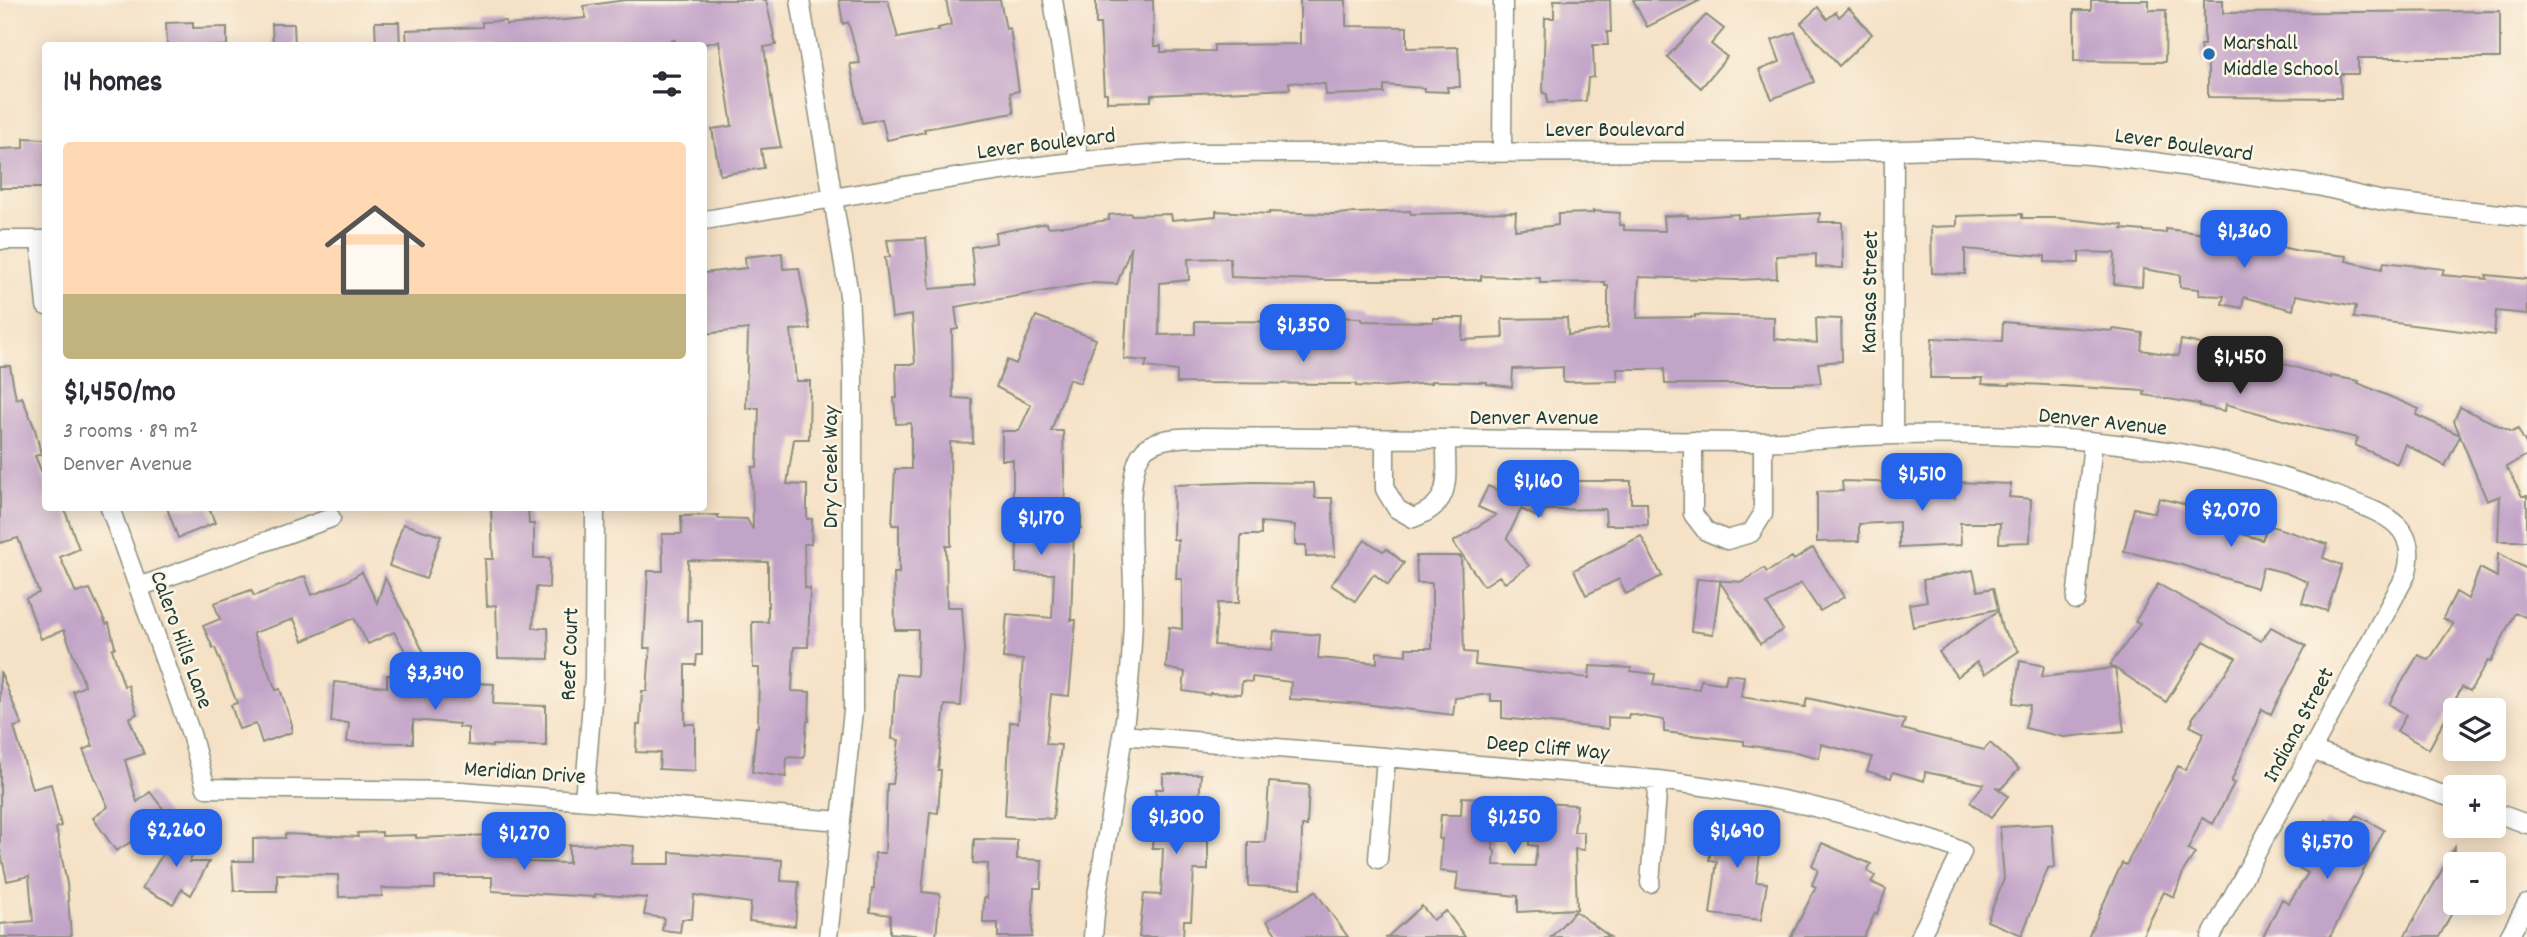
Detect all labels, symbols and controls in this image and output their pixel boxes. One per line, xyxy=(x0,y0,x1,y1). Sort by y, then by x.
place label: Marshall Middle School xyxy=(2223,28,2340,87)
marker: Marshall Middle School xyxy=(2201,46,2217,62)
text: 14 homes xyxy=(63,63,162,106)
icon: filters xyxy=(648,65,686,103)
street label: Lever Boulevard xyxy=(1545,115,1685,148)
street label: Lever Boulevard xyxy=(2112,120,2255,173)
street label: Lever Boulevard xyxy=(975,121,1118,170)
icon: home xyxy=(312,187,438,313)
pin: $1,360 xyxy=(2187,210,2301,270)
text: $1,360 xyxy=(2216,216,2272,249)
street label: Kansas Street xyxy=(1854,230,1889,354)
pin: $1,350 xyxy=(1246,304,1360,364)
text: $1,350 xyxy=(1276,310,1330,343)
pin: $1,450 xyxy=(2183,336,2297,396)
text: $1,450 xyxy=(2213,342,2267,375)
text: $1,450/mo xyxy=(63,373,176,416)
street label: Denver Avenue xyxy=(2037,400,2169,447)
street label: Denver Avenue xyxy=(1469,403,1599,436)
street label: Dry Creek Way xyxy=(816,405,849,529)
text: 3 rooms · 89 m² xyxy=(63,416,198,449)
text: Denver Avenue xyxy=(63,449,192,482)
pin: $1,510 xyxy=(1865,454,1979,513)
text: $1,510 xyxy=(1897,459,1947,492)
pin: $1,160 xyxy=(1481,461,1595,520)
text: $1,160 xyxy=(1513,466,1563,499)
pin: $2,070 xyxy=(2174,490,2288,549)
text: $2,070 xyxy=(2201,495,2261,528)
pin: $1,170 xyxy=(984,498,1098,557)
text: $1,170 xyxy=(1017,503,1065,536)
street label: Calero Hills Lane xyxy=(139,567,220,714)
street label: Reef Court xyxy=(553,607,590,701)
pin: $3,340 xyxy=(378,652,492,712)
text: $3,340 xyxy=(406,658,464,691)
street label: Indiana Street xyxy=(2256,662,2344,789)
map controls xyxy=(2443,698,2506,915)
button: layers xyxy=(2443,698,2506,761)
street label: Deep Cliff Way xyxy=(1485,728,1611,771)
street label: Meridian Drive xyxy=(463,754,587,795)
button: + xyxy=(2443,775,2506,838)
pin: $1,300 xyxy=(1119,796,1233,856)
pin: $1,250 xyxy=(1457,796,1571,856)
text: $1,300 xyxy=(1148,802,1204,835)
text: $1,250 xyxy=(1487,802,1541,835)
pin: $2,260 xyxy=(119,810,233,869)
pin: $1,690 xyxy=(1680,810,1794,870)
pin: $1,270 xyxy=(467,812,581,872)
text: $2,260 xyxy=(146,815,206,848)
text: $1,690 xyxy=(1709,816,1765,849)
text: $1,270 xyxy=(498,818,550,851)
pin: $1,570 xyxy=(2270,822,2384,881)
text: $1,570 xyxy=(2300,827,2354,860)
button: − xyxy=(2443,852,2506,915)

